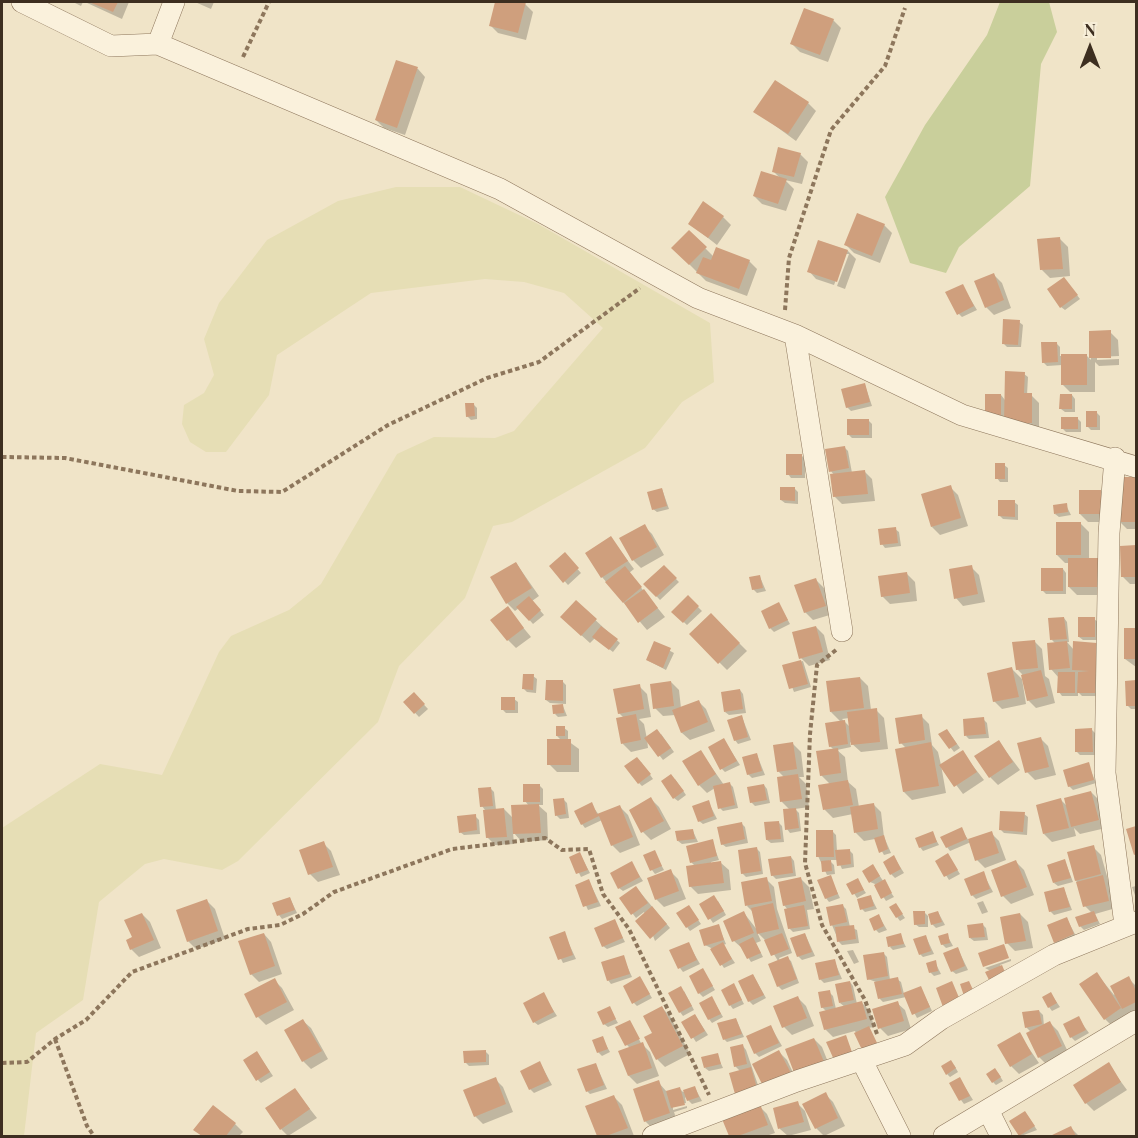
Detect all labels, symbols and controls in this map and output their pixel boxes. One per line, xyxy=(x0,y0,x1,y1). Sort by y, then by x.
north arrow xyxy=(1060,18,1120,78)
text: N xyxy=(1084,19,1096,40)

